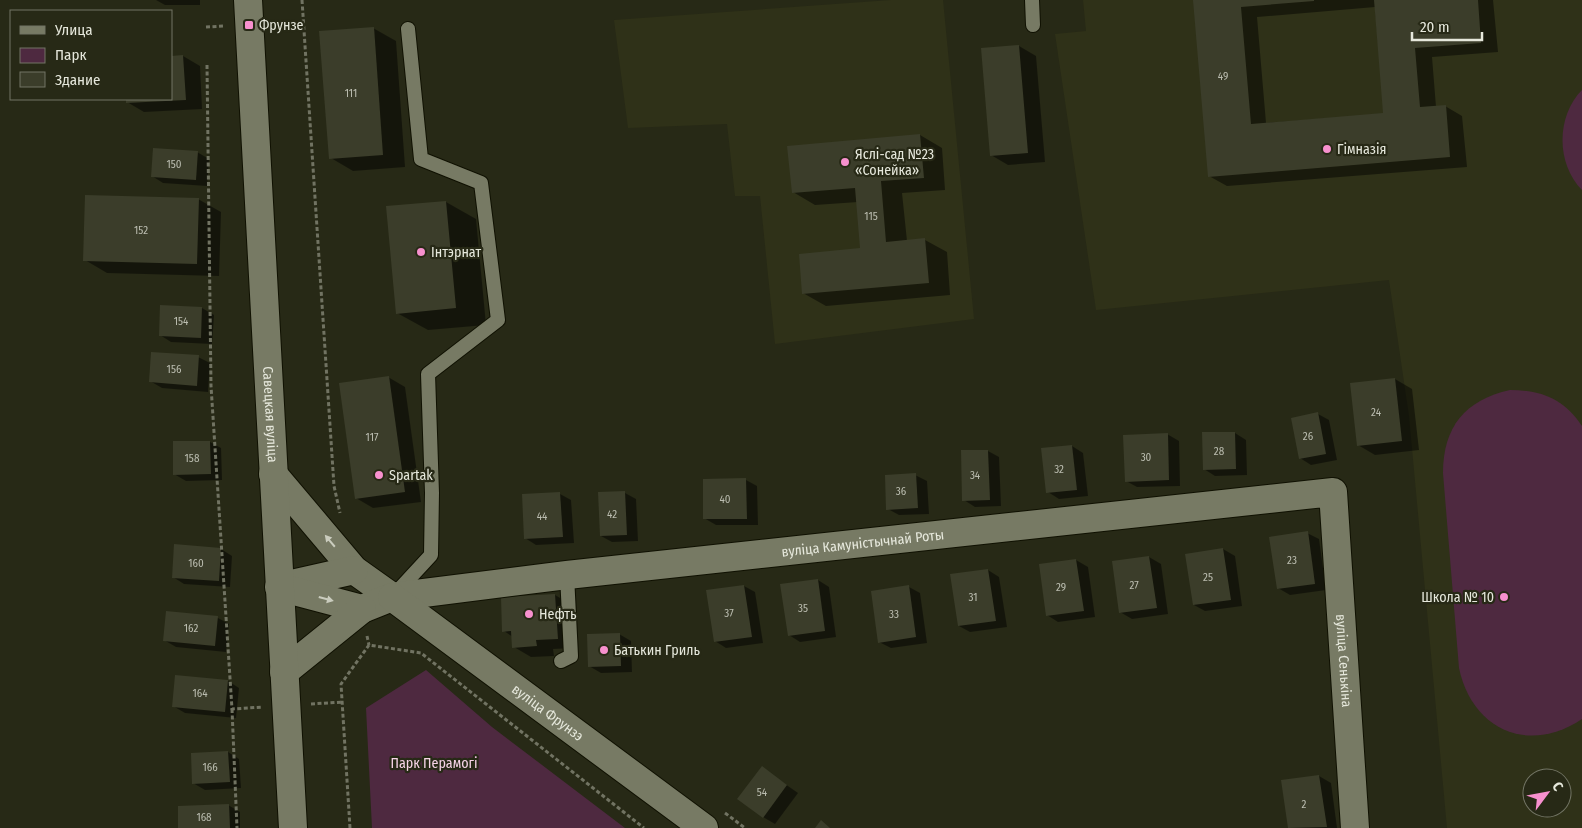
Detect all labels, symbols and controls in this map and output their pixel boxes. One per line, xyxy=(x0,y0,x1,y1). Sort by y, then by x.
legend xyxy=(10,10,172,100)
scale bar xyxy=(1412,10,1482,42)
place label: Фрунзе xyxy=(259,17,304,34)
text: 20 m xyxy=(1420,18,1450,36)
marker: Фрунзе xyxy=(243,19,255,31)
text: Улица xyxy=(54,21,93,39)
text: Парк xyxy=(55,46,86,64)
house number: 49 xyxy=(1218,70,1228,83)
text: Здание xyxy=(55,71,101,89)
house number: 111 xyxy=(345,87,357,100)
place label: Гімназія xyxy=(1337,141,1387,158)
marker: Гімназія xyxy=(1321,143,1333,155)
place label: Яслі-сад №23 «Сонейка» xyxy=(855,146,934,179)
marker: Яслі-сад №23 «Сонейка» xyxy=(839,156,851,168)
house number: 150 xyxy=(166,158,182,171)
house number: 115 xyxy=(864,210,878,223)
house number: 152 xyxy=(134,224,148,237)
place label: Інтэрнат xyxy=(431,244,481,261)
marker: Інтэрнат xyxy=(415,246,427,258)
house number: 154 xyxy=(174,315,189,328)
house number: 156 xyxy=(167,363,182,376)
street label: Савецкая вуліца xyxy=(259,366,281,463)
house number: 24 xyxy=(1371,406,1382,419)
house number: 26 xyxy=(1303,430,1314,443)
house number: 117 xyxy=(366,431,379,444)
house number: 28 xyxy=(1214,445,1225,458)
house number: 30 xyxy=(1141,451,1152,464)
house number: 158 xyxy=(185,452,200,465)
house number: 32 xyxy=(1054,463,1064,476)
place label: Spartak xyxy=(389,467,433,484)
marker: Spartak xyxy=(373,469,385,481)
house number: 34 xyxy=(970,469,981,482)
house number: 36 xyxy=(896,485,907,498)
house number: 40 xyxy=(719,493,731,506)
house number: 42 xyxy=(607,508,617,521)
house number: 44 xyxy=(537,510,548,523)
street label: вуліца Камуністычнай Роты xyxy=(781,526,945,561)
one-way arrow xyxy=(325,535,336,548)
house number: 23 xyxy=(1287,554,1297,567)
house number: 160 xyxy=(188,557,204,570)
house number: 25 xyxy=(1203,571,1213,584)
house number: 27 xyxy=(1129,579,1139,592)
house number: 29 xyxy=(1056,581,1066,594)
place label: Школа № 10 xyxy=(1421,589,1494,606)
house number: 31 xyxy=(969,591,978,604)
marker: Школа № 10 xyxy=(1498,591,1510,603)
one-way arrow xyxy=(319,596,334,604)
house number: 35 xyxy=(798,602,808,615)
place label: Нефть xyxy=(539,606,577,623)
house number: 37 xyxy=(724,607,734,620)
marker: Нефть xyxy=(523,608,535,620)
house number: 33 xyxy=(889,608,899,621)
street label: вуліца Сенькіна xyxy=(1332,613,1355,708)
house number: 162 xyxy=(184,622,198,635)
place label: Батькин Гриль xyxy=(614,642,701,659)
marker: Батькин Гриль xyxy=(598,644,610,656)
street label: вуліца Фрунзэ xyxy=(508,681,587,745)
house number: 164 xyxy=(192,687,208,700)
park label: Парк Перамогі xyxy=(391,755,477,772)
house number: 166 xyxy=(202,761,218,774)
north arrow xyxy=(1522,768,1572,818)
text: С xyxy=(1548,779,1567,795)
house number: 54 xyxy=(757,786,768,799)
house number: 2 xyxy=(1302,798,1307,811)
house number: 168 xyxy=(196,811,212,824)

